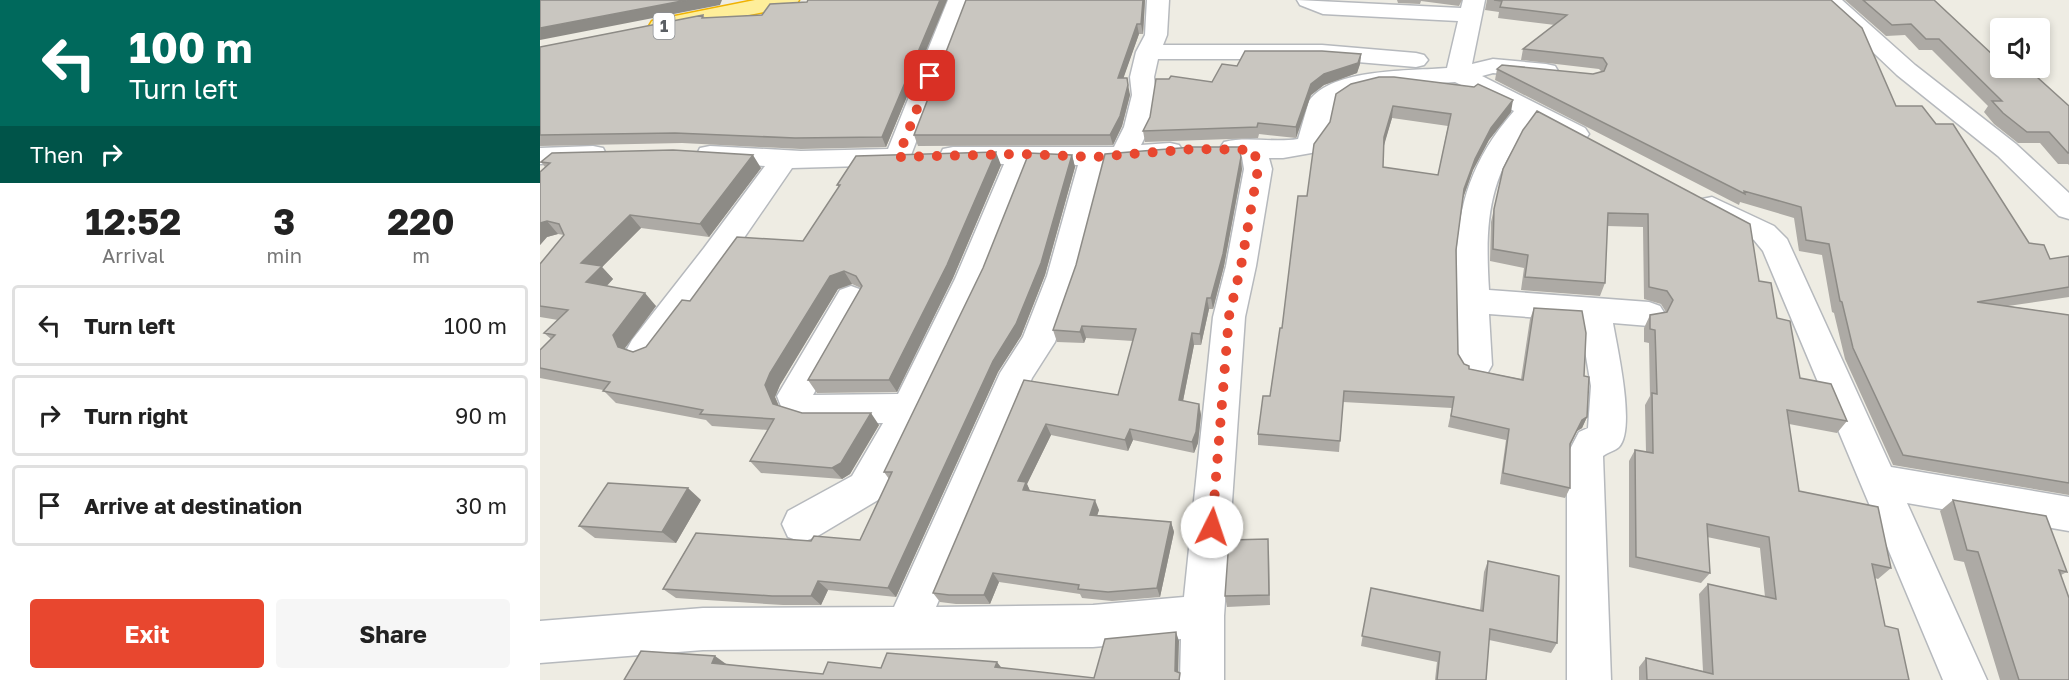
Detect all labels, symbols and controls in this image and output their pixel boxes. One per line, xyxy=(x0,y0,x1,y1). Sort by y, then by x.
road number: 1 xyxy=(654,13,674,39)
map controls xyxy=(1990,18,2050,78)
button: sound xyxy=(1990,18,2050,78)
text: 100 m xyxy=(129,22,252,72)
icon: left xyxy=(30,24,108,102)
pin xyxy=(904,50,955,101)
icon: arrive xyxy=(913,59,946,92)
text: Turn left xyxy=(129,73,238,105)
icon: right xyxy=(95,138,128,171)
text: Then xyxy=(30,141,83,168)
text: 12:52 xyxy=(85,200,181,243)
text: 3 xyxy=(273,200,295,243)
text: 220 xyxy=(387,200,455,243)
text: Arrival xyxy=(102,243,165,267)
text: min xyxy=(267,243,302,267)
text: m xyxy=(412,243,430,267)
icon: left xyxy=(33,309,66,342)
text: Turn left xyxy=(84,312,175,339)
text: 100 m xyxy=(444,312,507,339)
icon: right xyxy=(33,399,66,432)
text: Turn right xyxy=(84,402,188,429)
text: 90 m xyxy=(455,402,507,429)
icon: arrive xyxy=(33,489,66,522)
text: Arrive at destination xyxy=(84,492,302,519)
text: 30 m xyxy=(456,492,507,519)
position arrow xyxy=(1180,495,1244,559)
button: Exit xyxy=(30,599,264,668)
button: Share xyxy=(276,599,510,668)

